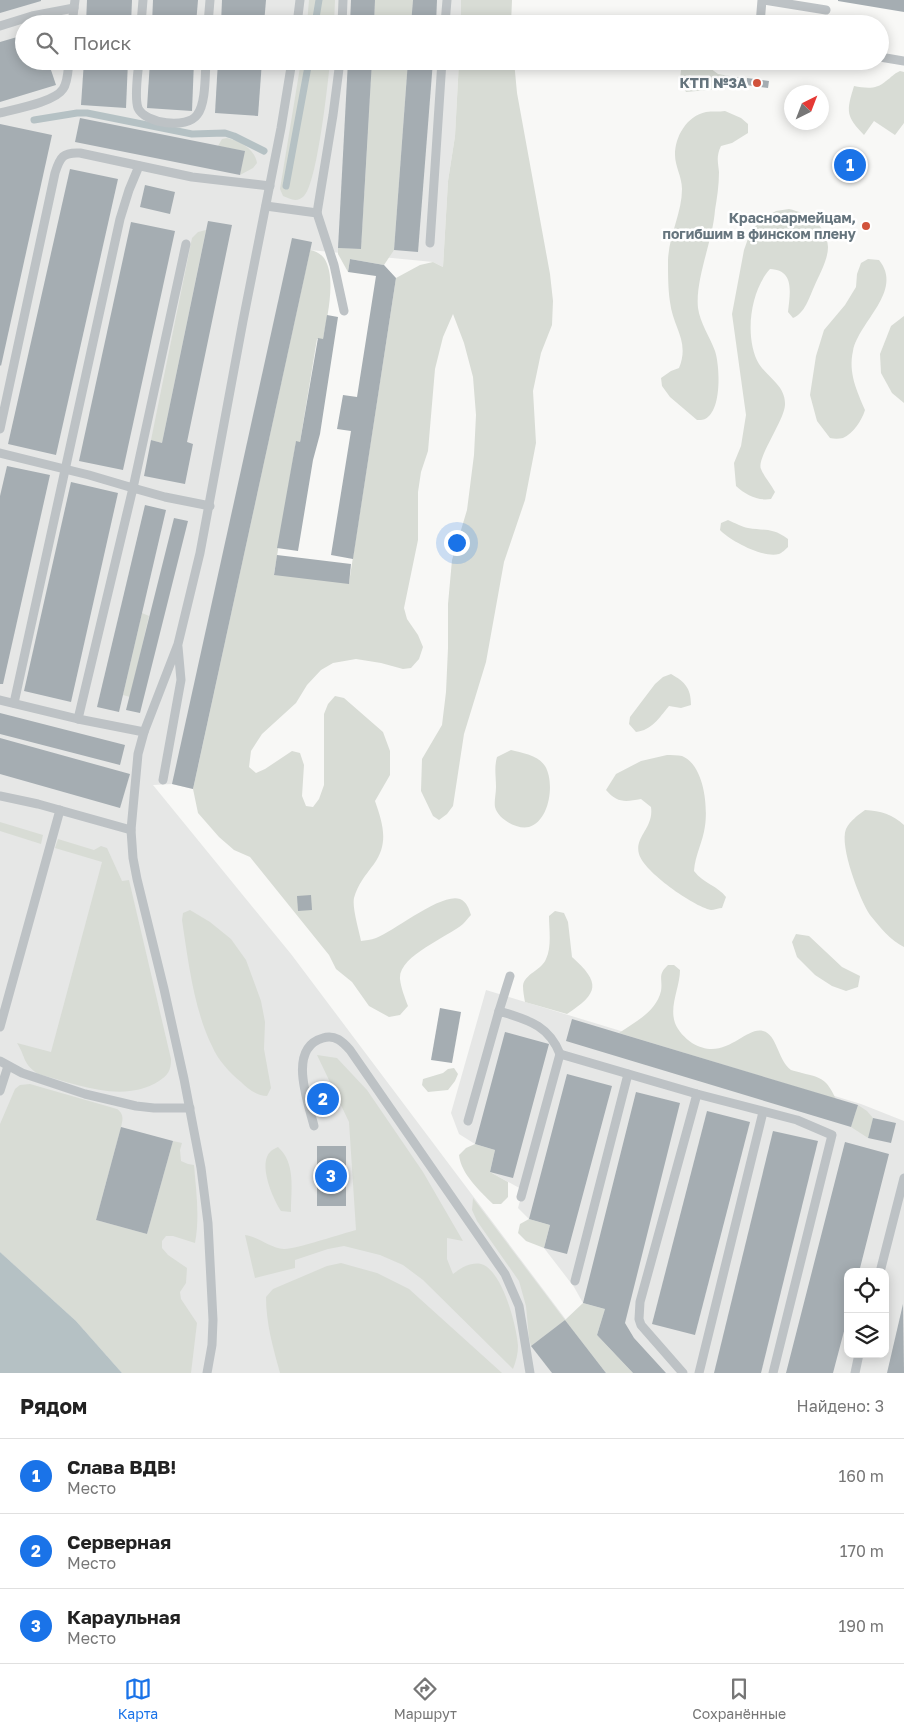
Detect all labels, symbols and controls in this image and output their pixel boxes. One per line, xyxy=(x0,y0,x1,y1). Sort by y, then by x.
search box xyxy=(15,15,889,70)
icon: search xyxy=(33,29,61,57)
text: Поиск xyxy=(73,31,132,54)
place label: КТП №3А xyxy=(679,74,747,91)
marker: КТП №3А xyxy=(751,77,763,89)
north arrow xyxy=(784,85,829,130)
pin: 1 xyxy=(834,146,866,184)
place label: Красноармейцам, погибшим в финском плену xyxy=(663,209,857,242)
marker: Красноармейцам, погибшим в финском плену xyxy=(860,220,872,232)
your location xyxy=(444,530,470,556)
pin: 2 xyxy=(307,1080,339,1118)
pin: 3 xyxy=(315,1157,347,1195)
map controls xyxy=(844,1268,889,1358)
button: locate xyxy=(844,1268,889,1313)
button: layers xyxy=(844,1313,889,1358)
text: Рядом xyxy=(20,1393,87,1419)
text: Найдено: 3 xyxy=(797,1396,884,1416)
text: Слава ВДВ! xyxy=(67,1455,176,1478)
text: 1 xyxy=(32,1466,40,1486)
text: 160 m xyxy=(838,1466,884,1486)
text: Место xyxy=(67,1478,116,1498)
text: Серверная xyxy=(67,1530,171,1553)
text: 2 xyxy=(31,1541,41,1561)
text: 170 m xyxy=(840,1541,884,1561)
text: Место xyxy=(67,1553,116,1573)
text: Караульная xyxy=(67,1605,181,1628)
text: 3 xyxy=(31,1616,41,1636)
text: 190 m xyxy=(838,1616,884,1636)
text: Место xyxy=(67,1628,116,1648)
tab: Карта xyxy=(118,1675,158,1722)
tab: Маршрут xyxy=(394,1675,457,1722)
tab: Сохранённые xyxy=(692,1675,786,1722)

